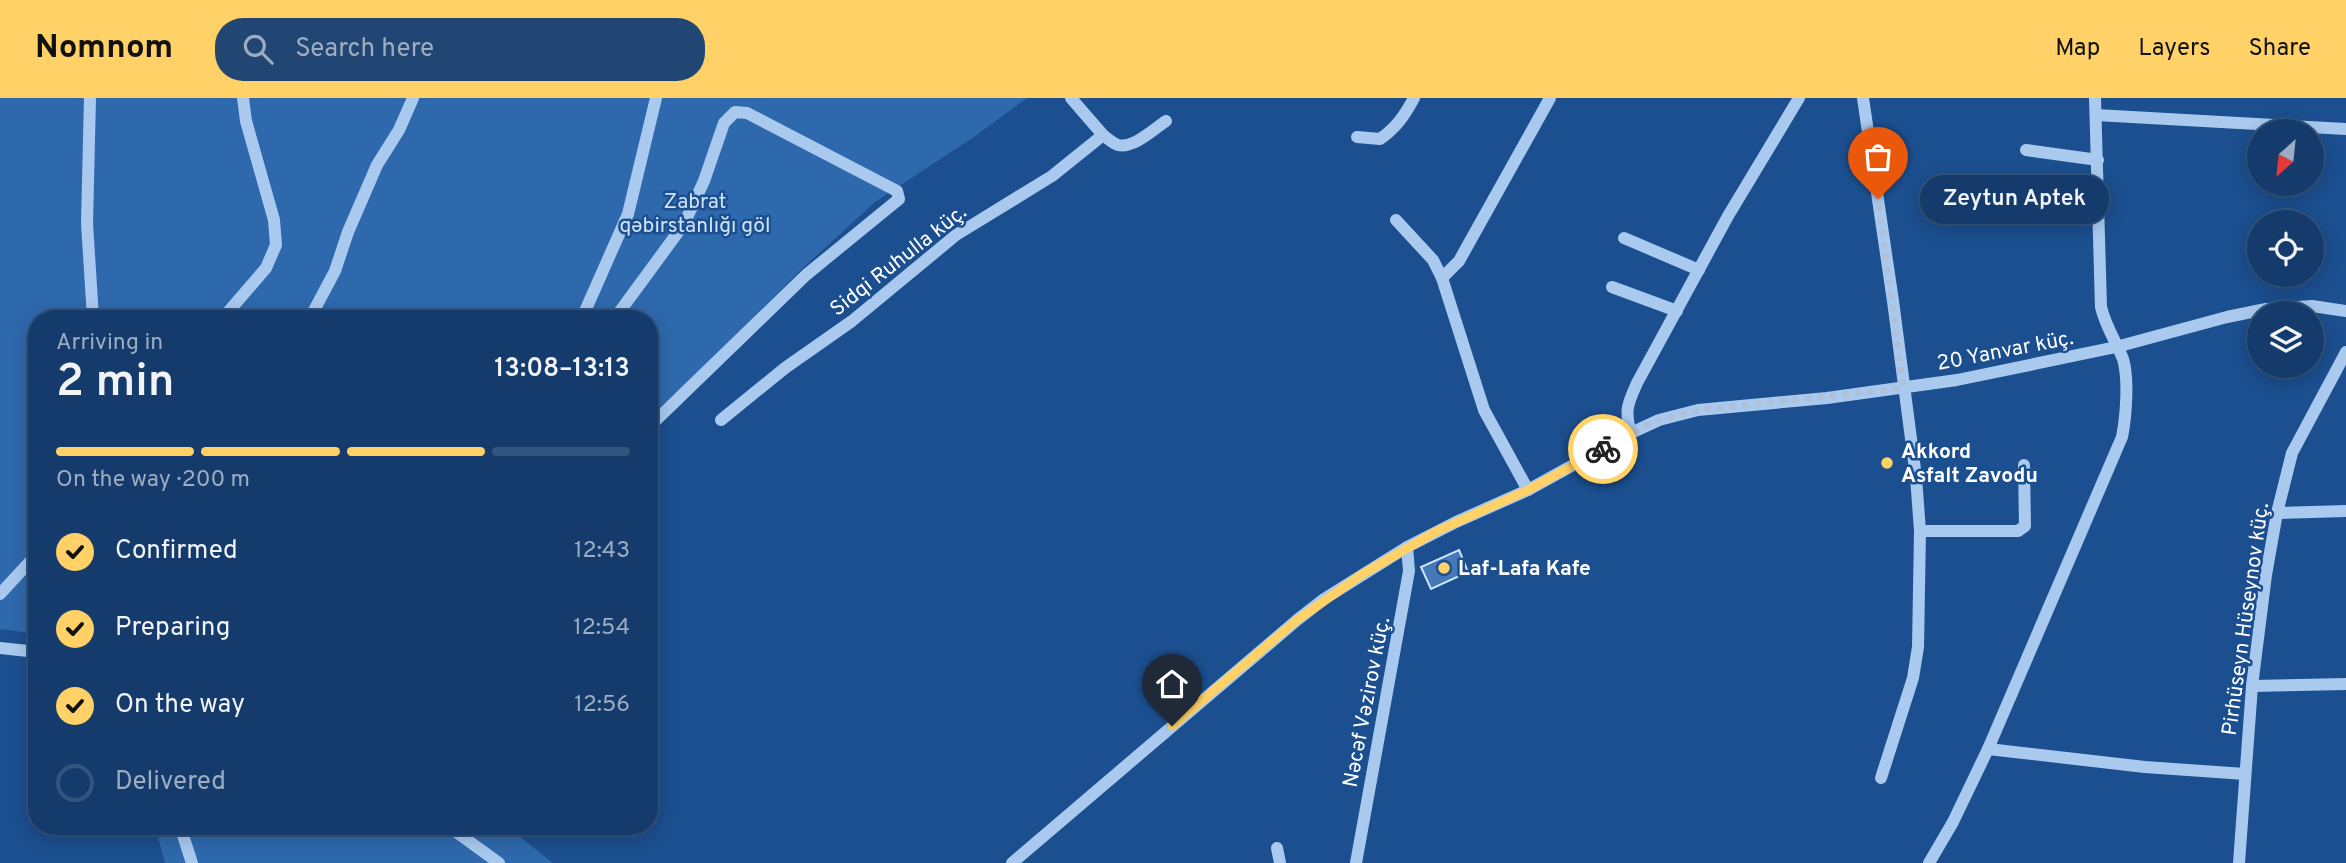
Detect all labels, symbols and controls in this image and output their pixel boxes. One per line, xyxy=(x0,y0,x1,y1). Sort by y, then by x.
search box xyxy=(215,18,705,81)
text: Nomnom xyxy=(35,28,173,70)
icon: search xyxy=(239,30,277,68)
text: Search here xyxy=(295,33,434,66)
text: Map xyxy=(2055,34,2100,64)
text: Layers xyxy=(2138,34,2210,64)
text: Share xyxy=(2248,34,2311,64)
north arrow xyxy=(2247,119,2324,196)
map controls xyxy=(2247,119,2324,378)
pin xyxy=(1848,127,1908,199)
icon: bag xyxy=(1859,138,1897,176)
callout: Zeytun Aptek xyxy=(1920,174,2109,224)
text: Zeytun Aptek xyxy=(1943,185,2086,214)
park label: Zabrat qəbirstanlığı göl xyxy=(619,189,771,240)
street label: Sidqi Ruhulla küç. xyxy=(825,199,973,323)
button: locate xyxy=(2247,210,2324,287)
button: layers xyxy=(2247,301,2324,378)
street label: 20 Yanvar küç. xyxy=(1935,325,2076,378)
text: Arriving in xyxy=(56,329,163,358)
text: 13:08–13:13 xyxy=(494,353,630,386)
text: 2 min xyxy=(56,354,175,413)
courier xyxy=(1568,414,1638,484)
icon: bike xyxy=(1584,430,1622,468)
place label: Akkord Asfalt Zavodu xyxy=(1901,439,2038,490)
marker: Akkord Asfalt Zavodu xyxy=(1879,455,1895,471)
text: On the way · 200 m xyxy=(56,466,250,495)
street label: Pirhüseyn Hüseynov küç. xyxy=(2217,501,2276,737)
icon: check xyxy=(56,533,94,571)
text: Confirmed xyxy=(115,535,238,568)
text: 12:43 xyxy=(574,537,630,566)
place label: Laf-Lafa Kafe xyxy=(1458,556,1591,583)
marker: Laf-Lafa Kafe xyxy=(1436,560,1452,576)
icon: check xyxy=(56,610,94,648)
text: Preparing xyxy=(115,612,230,645)
text: 12:54 xyxy=(573,614,630,643)
street label: Nəcəf Vəzirov küç. xyxy=(1338,615,1397,790)
pin xyxy=(1142,654,1202,726)
icon: home xyxy=(1153,665,1191,703)
icon: check xyxy=(56,687,94,725)
text: On the way xyxy=(115,689,245,722)
text: 12:56 xyxy=(574,691,630,720)
text: Delivered xyxy=(115,766,226,799)

